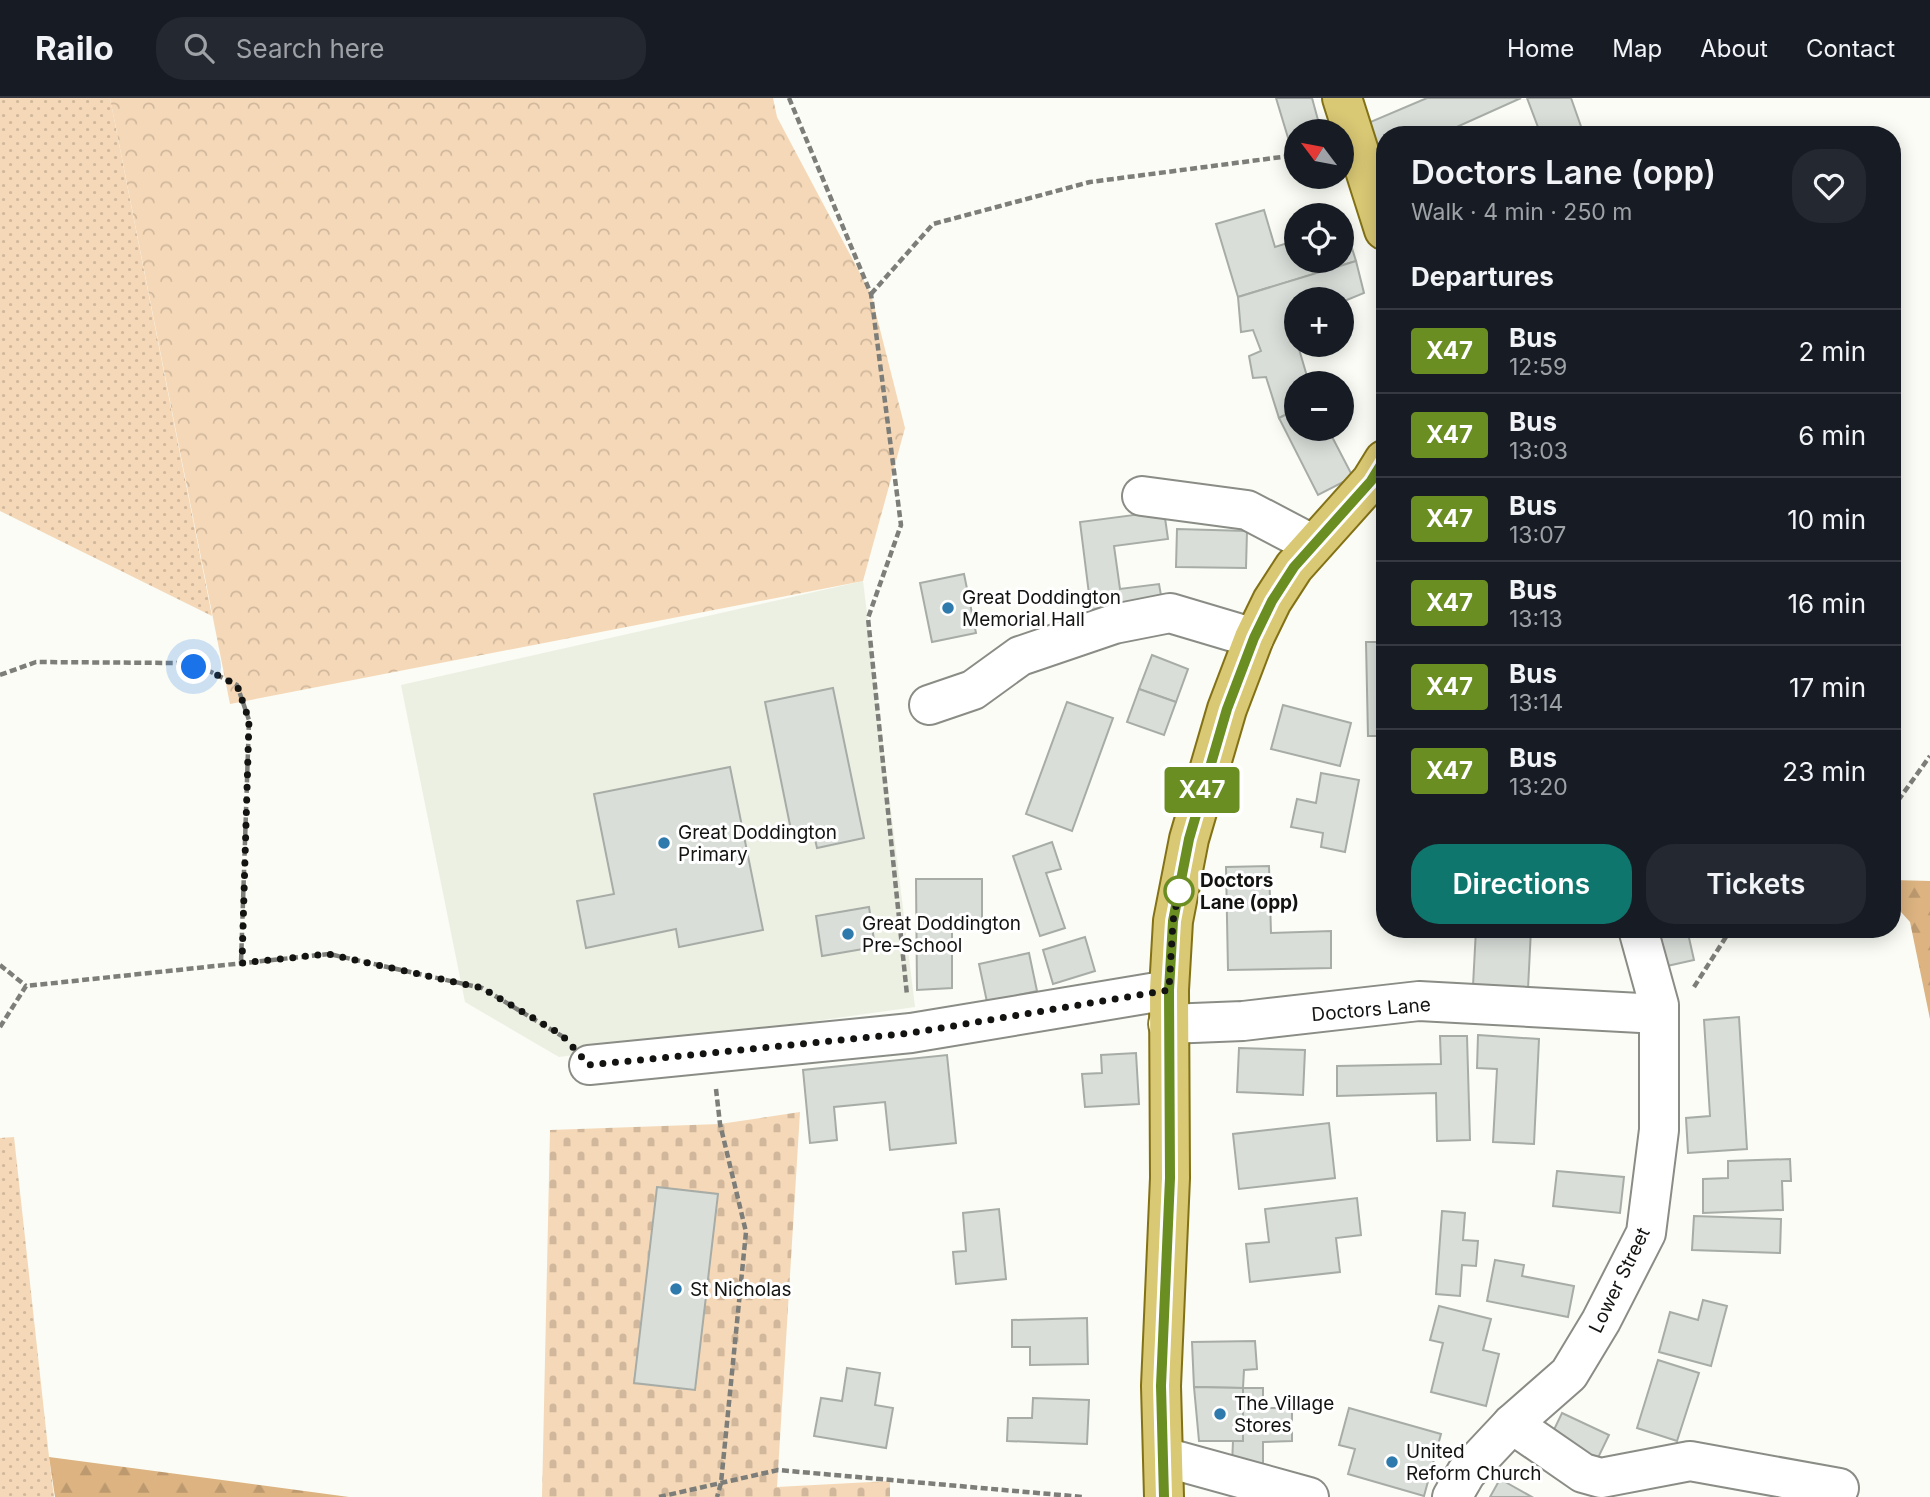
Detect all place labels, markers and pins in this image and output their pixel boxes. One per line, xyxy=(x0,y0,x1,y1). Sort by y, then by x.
place label: Great Doddington Memorial Hall xyxy=(962,586,1121,631)
marker: Great Doddington Memorial Hall xyxy=(940,600,956,616)
place label: Great Doddington Primary xyxy=(678,821,837,866)
marker: Great Doddington Primary xyxy=(656,835,672,851)
place label: Doctors Lane (opp) xyxy=(1200,869,1299,914)
marker: Doctors Lane (opp) xyxy=(1164,876,1194,906)
place label: Great Doddington Pre-School xyxy=(862,912,1021,957)
marker: Great Doddington Pre-School xyxy=(840,926,856,942)
place label: St Nicholas xyxy=(690,1278,791,1301)
marker: St Nicholas xyxy=(668,1281,684,1297)
place label: The Village Stores xyxy=(1234,1392,1334,1437)
marker: The Village Stores xyxy=(1212,1406,1228,1422)
place label: United Reform Church xyxy=(1406,1440,1542,1485)
marker: United Reform Church xyxy=(1384,1454,1400,1470)

